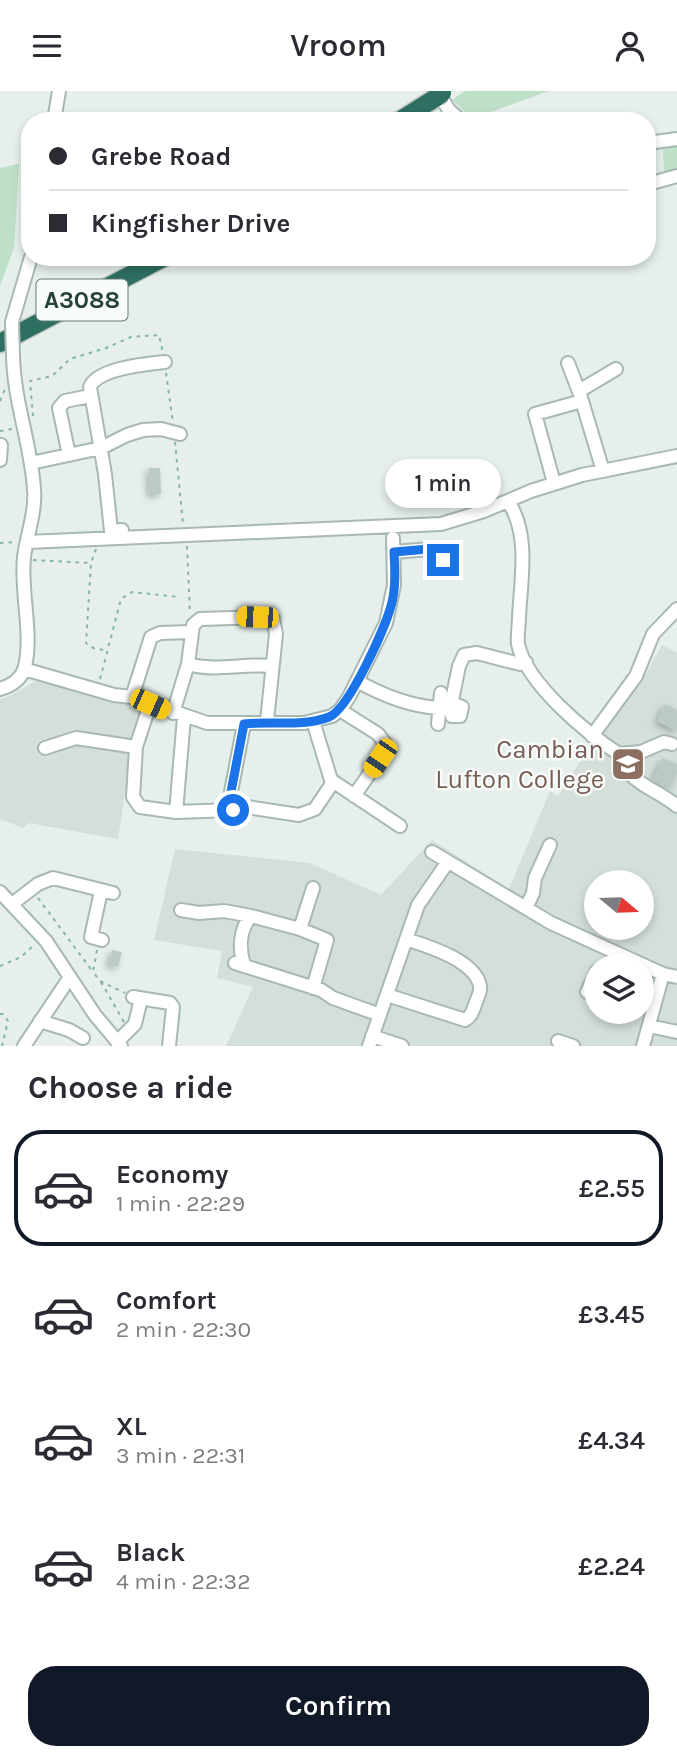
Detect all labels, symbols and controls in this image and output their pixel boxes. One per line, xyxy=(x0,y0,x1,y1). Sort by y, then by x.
icon: menu xyxy=(28,27,66,65)
text: Vroom xyxy=(290,27,387,64)
icon: person xyxy=(611,27,649,65)
text: Grebe Road xyxy=(91,141,232,172)
text: Kingfisher Drive xyxy=(91,208,290,239)
road number: A3088 xyxy=(36,279,128,321)
callout: 1 min xyxy=(385,459,501,507)
text: 1 min xyxy=(414,470,472,497)
route end xyxy=(427,544,459,576)
car xyxy=(236,606,279,628)
car xyxy=(127,686,174,722)
place label: Cambian Lufton College xyxy=(435,734,604,795)
car xyxy=(360,735,401,781)
school or university icon: Cambian Lufton College xyxy=(609,745,647,783)
route start xyxy=(217,794,249,826)
north arrow xyxy=(584,870,654,940)
map controls xyxy=(584,870,654,1024)
button: layers xyxy=(584,954,654,1024)
text: Choose a ride xyxy=(28,1069,233,1106)
icon: car xyxy=(32,1157,95,1220)
text: Economy xyxy=(116,1159,228,1190)
text: £2.55 xyxy=(579,1173,645,1204)
text: 1 min · 22:29 xyxy=(116,1190,245,1217)
icon: car xyxy=(32,1283,95,1346)
text: Comfort xyxy=(116,1285,217,1316)
text: £3.45 xyxy=(578,1299,645,1330)
text: 2 min · 22:30 xyxy=(116,1316,251,1343)
icon: car xyxy=(32,1409,95,1472)
text: XL xyxy=(116,1411,147,1442)
text: £4.34 xyxy=(578,1425,645,1456)
text: 3 min · 22:31 xyxy=(116,1442,245,1469)
icon: car xyxy=(32,1535,95,1598)
text: Black xyxy=(116,1537,185,1568)
text: £2.24 xyxy=(578,1551,645,1582)
text: 4 min · 22:32 xyxy=(116,1568,250,1595)
button: Confirm xyxy=(28,1666,649,1746)

